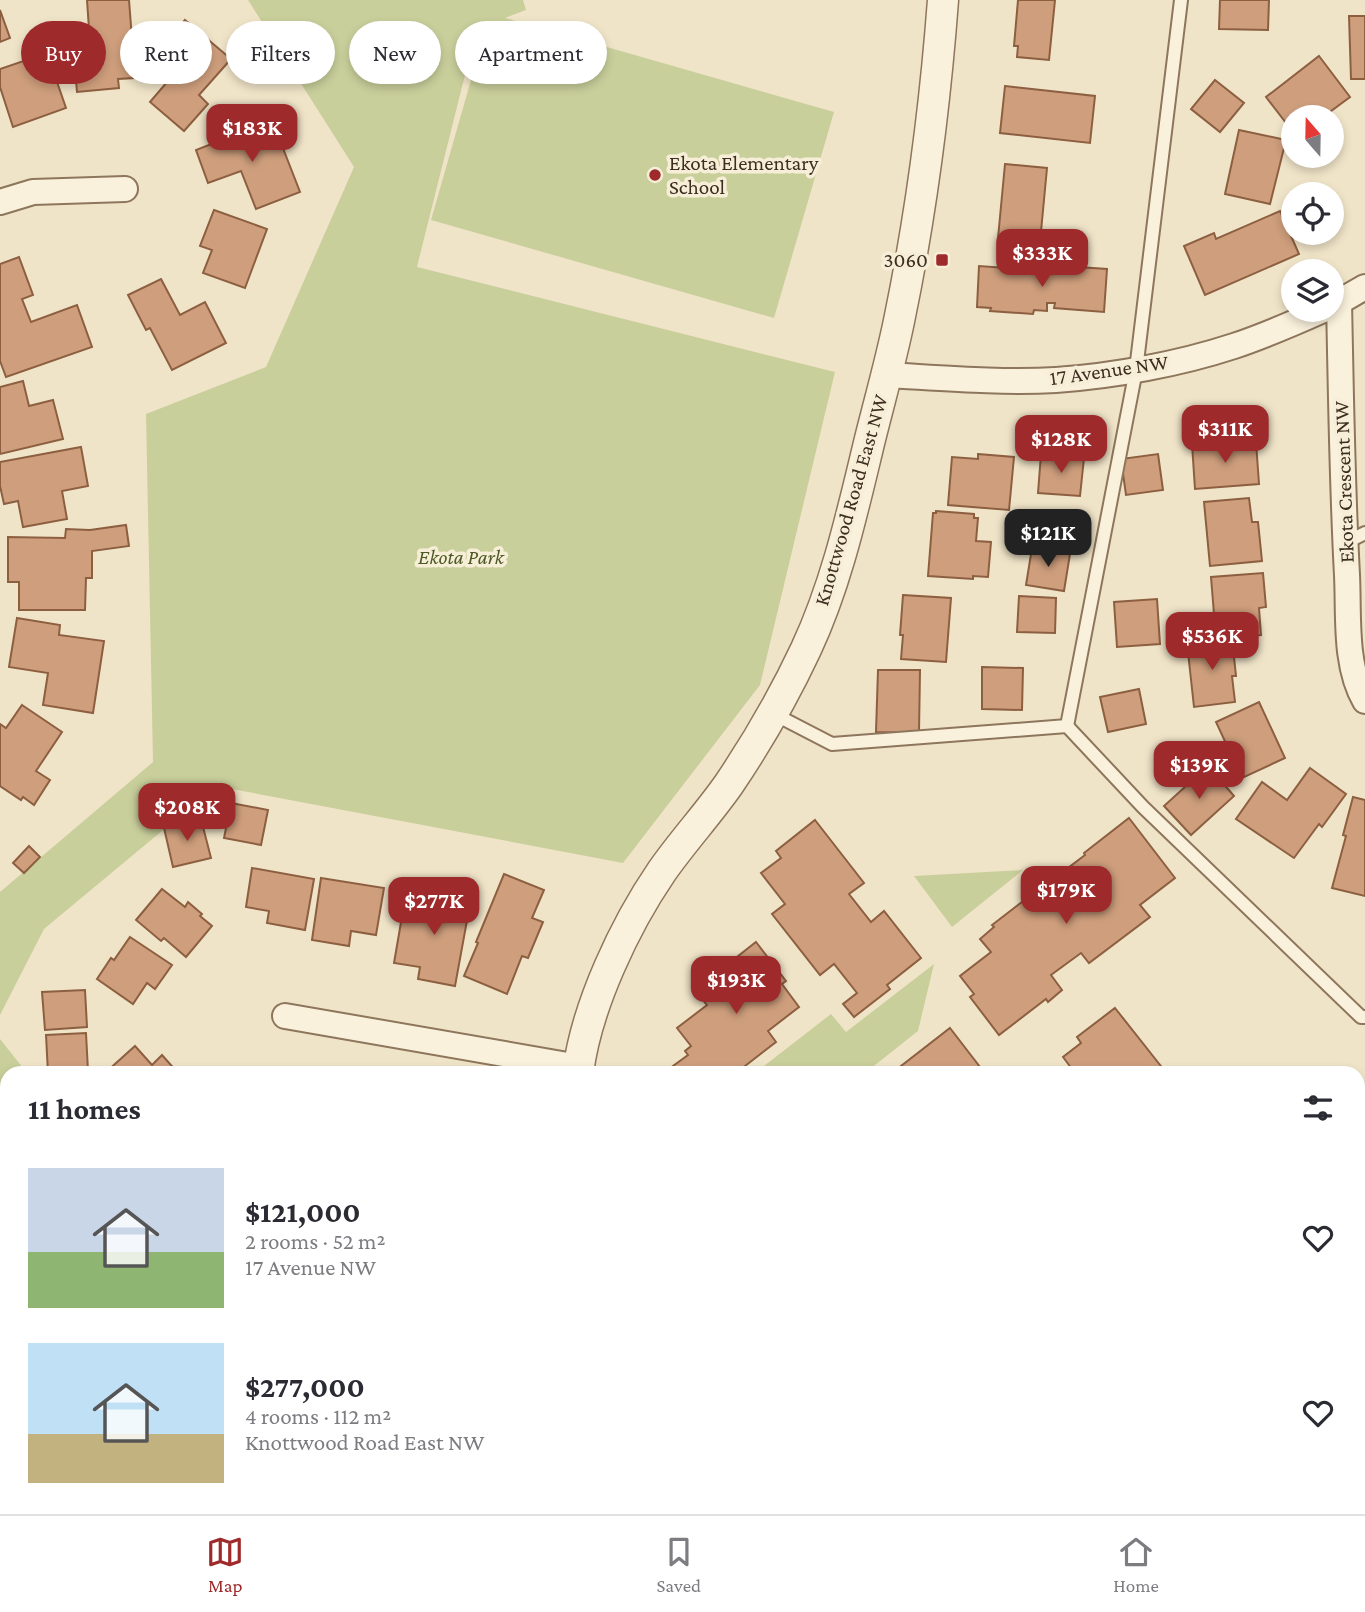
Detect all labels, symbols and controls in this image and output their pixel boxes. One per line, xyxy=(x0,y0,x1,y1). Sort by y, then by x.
chip: Buy xyxy=(21,21,106,84)
chip: Rent xyxy=(120,21,212,84)
chip: Filters xyxy=(226,21,335,84)
chip: New xyxy=(349,21,441,84)
chip: Apartment xyxy=(455,21,607,84)
pin: $183K xyxy=(203,104,301,164)
north arrow xyxy=(1281,105,1344,168)
map controls xyxy=(1281,105,1344,322)
text: $183K xyxy=(222,114,282,140)
place label: Ekota Elementary School xyxy=(669,151,819,199)
marker: Ekota Elementary School xyxy=(647,167,663,183)
button: locate xyxy=(1281,182,1344,245)
pin: $333K xyxy=(993,230,1091,289)
text: $333K xyxy=(1012,239,1072,265)
place label: 3060 xyxy=(884,248,928,272)
marker: 3060 xyxy=(934,252,950,268)
button: layers xyxy=(1281,259,1344,322)
street label: 17 Avenue NW xyxy=(1048,350,1171,390)
street label: Knottwood Road East NW xyxy=(809,391,893,608)
street label: Ekota Crescent NW xyxy=(1329,400,1359,563)
pin: $311K xyxy=(1176,406,1274,465)
text: $311K xyxy=(1198,415,1252,441)
pin: $128K xyxy=(1012,416,1110,475)
text: $128K xyxy=(1031,425,1091,451)
pin: $121K xyxy=(999,510,1097,569)
text: $121K xyxy=(1020,519,1076,545)
park label: Ekota Park xyxy=(418,545,505,569)
pin: $536K xyxy=(1163,612,1261,672)
text: $536K xyxy=(1182,622,1242,648)
pin: $139K xyxy=(1150,742,1248,801)
text: $139K xyxy=(1170,751,1228,777)
pin: $208K xyxy=(138,784,236,843)
text: $208K xyxy=(154,793,220,819)
pin: $179K xyxy=(1017,866,1115,926)
text: $179K xyxy=(1037,876,1095,902)
pin: $277K xyxy=(385,878,483,937)
text: $277K xyxy=(404,887,464,913)
pin: $193K xyxy=(687,956,785,1016)
text: $193K xyxy=(707,966,765,992)
icon: filters xyxy=(1299,1089,1337,1127)
text: 11 homes xyxy=(28,1092,141,1125)
text: $121,000 xyxy=(245,1195,361,1228)
icon: home xyxy=(84,1196,168,1280)
icon: heart xyxy=(1299,1219,1337,1257)
text: 2 rooms · 52 m² xyxy=(245,1228,385,1254)
text: 17 Avenue NW xyxy=(245,1254,376,1280)
text: $277,000 xyxy=(245,1370,365,1403)
icon: home xyxy=(84,1371,168,1455)
icon: heart xyxy=(1299,1394,1337,1432)
text: 4 rooms · 112 m² xyxy=(245,1403,391,1429)
text: Knottwood Road East NW xyxy=(245,1429,484,1455)
tab: Map xyxy=(206,1533,244,1596)
tab: Saved xyxy=(656,1533,701,1596)
tab: Home xyxy=(1113,1533,1159,1596)

